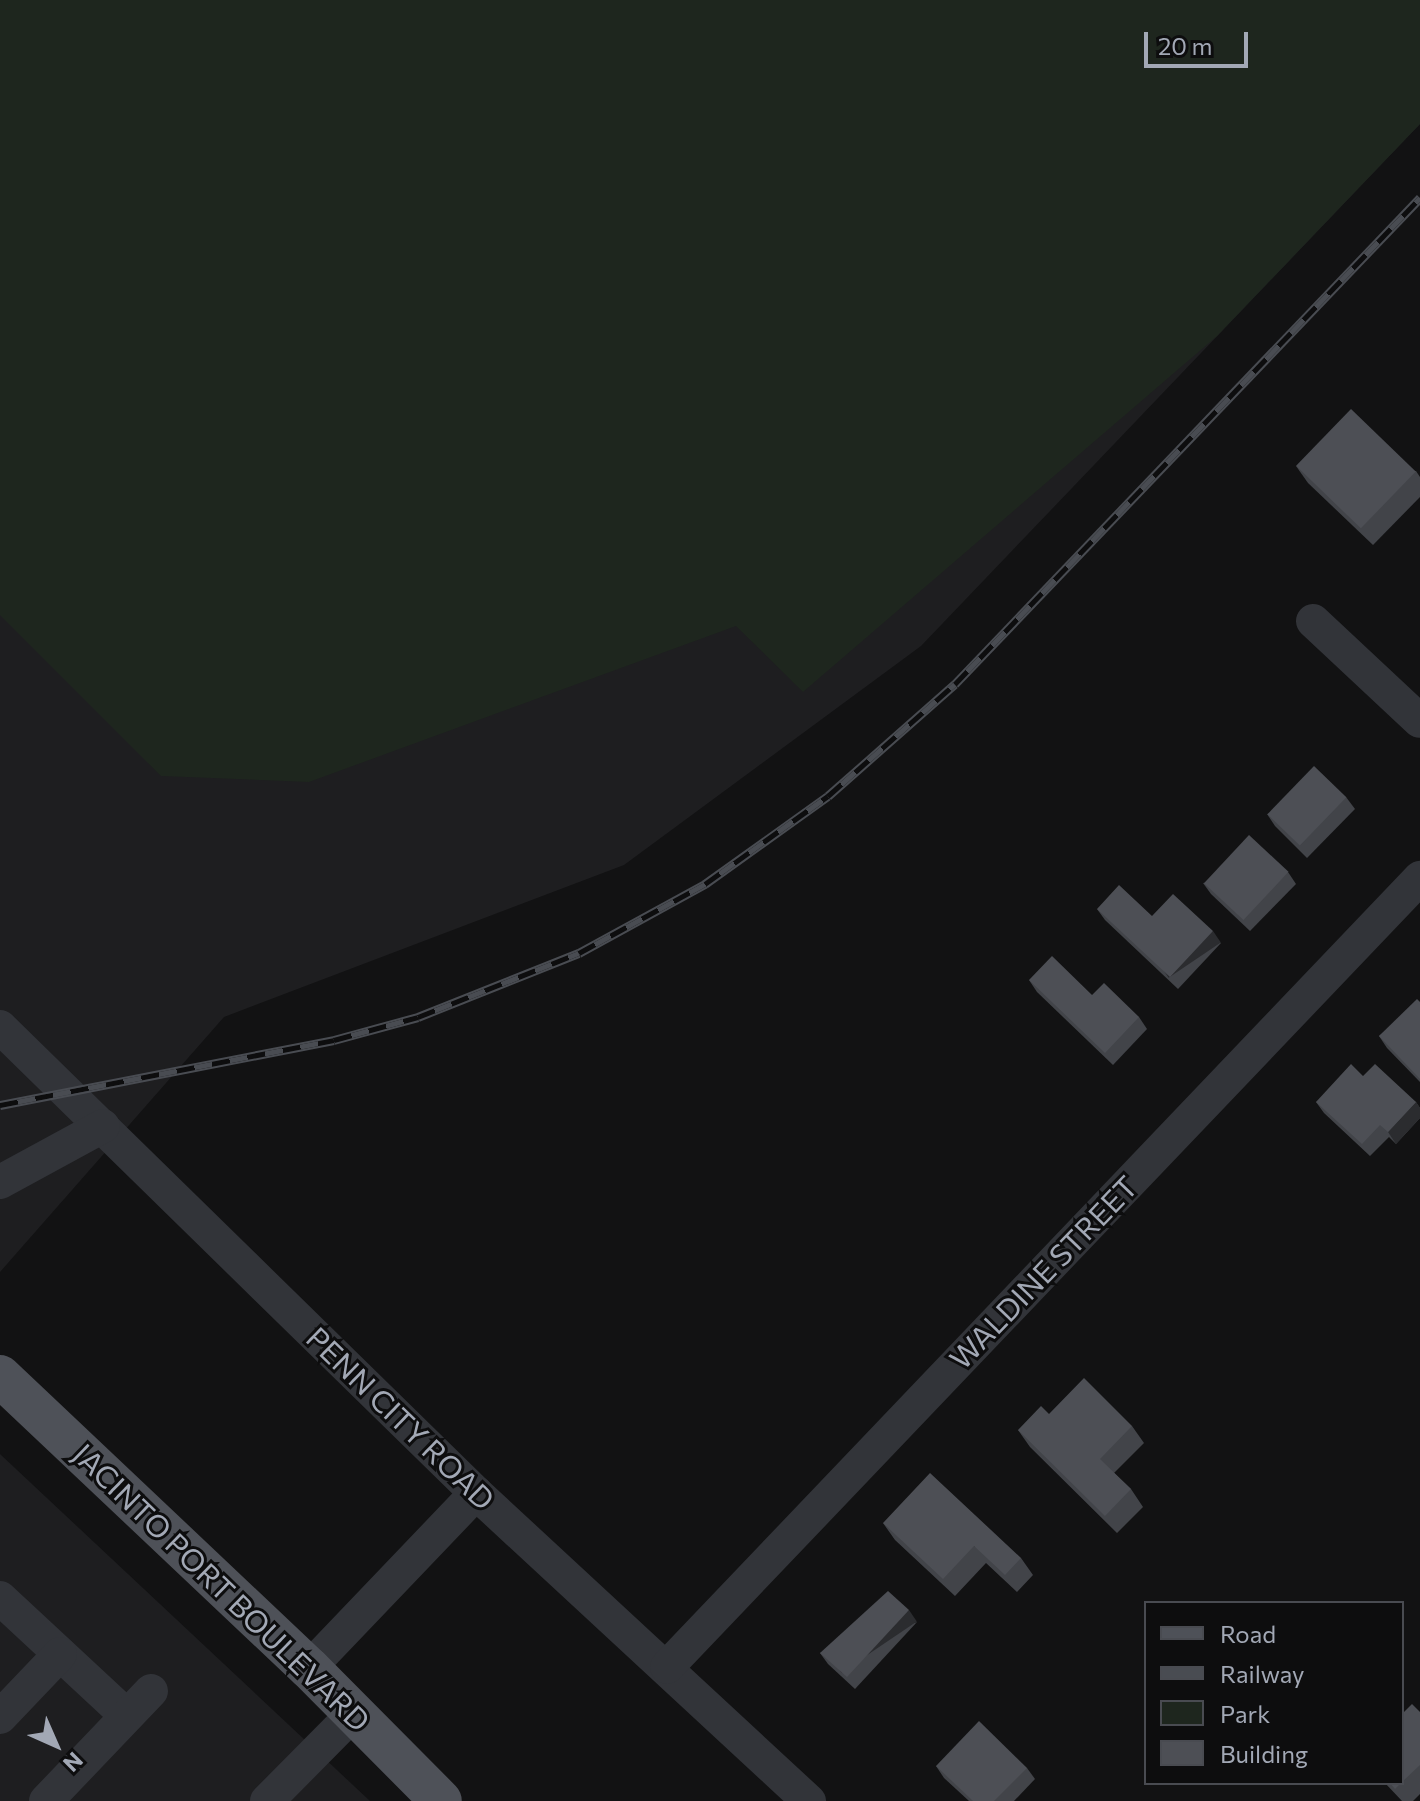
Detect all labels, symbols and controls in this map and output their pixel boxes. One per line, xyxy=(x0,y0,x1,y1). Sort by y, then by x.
scale bar xyxy=(1148,16,1252,66)
text: 20 m xyxy=(1158,31,1212,60)
street label: WALDINE STREET xyxy=(942,1168,1144,1376)
street label: PENN CITY ROAD xyxy=(300,1319,502,1517)
street label: JACINTO PORT BOULEVARD xyxy=(66,1436,378,1738)
legend xyxy=(1144,1601,1404,1785)
text: Road xyxy=(1220,1619,1276,1648)
text: Railway xyxy=(1220,1659,1305,1688)
text: Park xyxy=(1220,1699,1270,1728)
north arrow xyxy=(16,1705,96,1785)
text: Building xyxy=(1220,1739,1308,1768)
text: N xyxy=(58,1747,89,1778)

